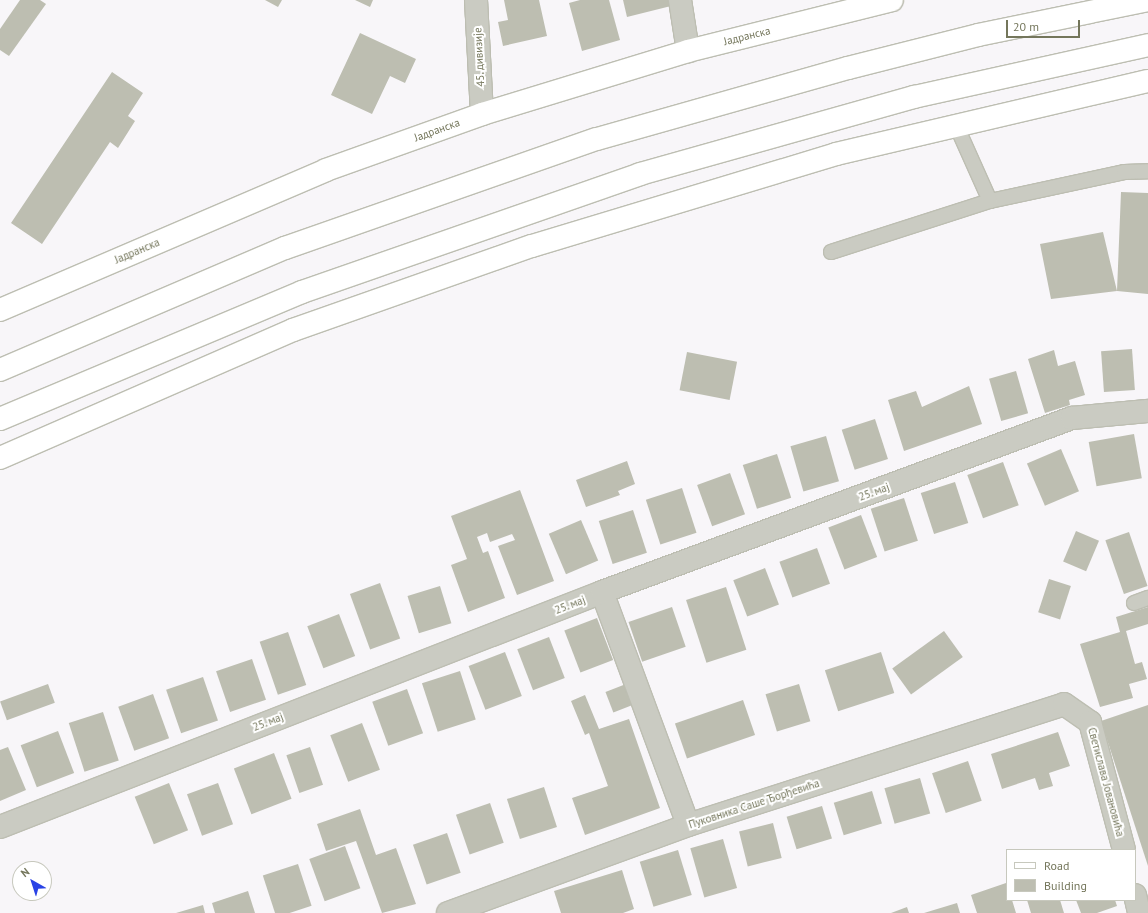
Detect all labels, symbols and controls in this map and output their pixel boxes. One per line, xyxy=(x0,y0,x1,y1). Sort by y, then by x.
scale bar xyxy=(1008,12,1082,38)
text: 20 m xyxy=(1013,19,1039,34)
street label: Јадранска xyxy=(722,24,772,48)
street label: 45. дивизије xyxy=(471,27,487,87)
street label: Јадранска xyxy=(412,116,462,144)
street label: Јадранска xyxy=(112,236,162,266)
street label: 25. мај xyxy=(856,480,892,504)
street label: 25. мај xyxy=(552,593,588,617)
street label: 25. мај xyxy=(250,710,286,734)
street label: Светислава Јовановића xyxy=(1085,726,1127,838)
street label: Пуковника Саше Ђорђевића xyxy=(687,777,821,831)
legend xyxy=(1006,849,1136,901)
text: Road xyxy=(1044,858,1069,873)
north arrow xyxy=(12,861,52,901)
text: N xyxy=(18,865,32,880)
text: Building xyxy=(1044,878,1087,893)

